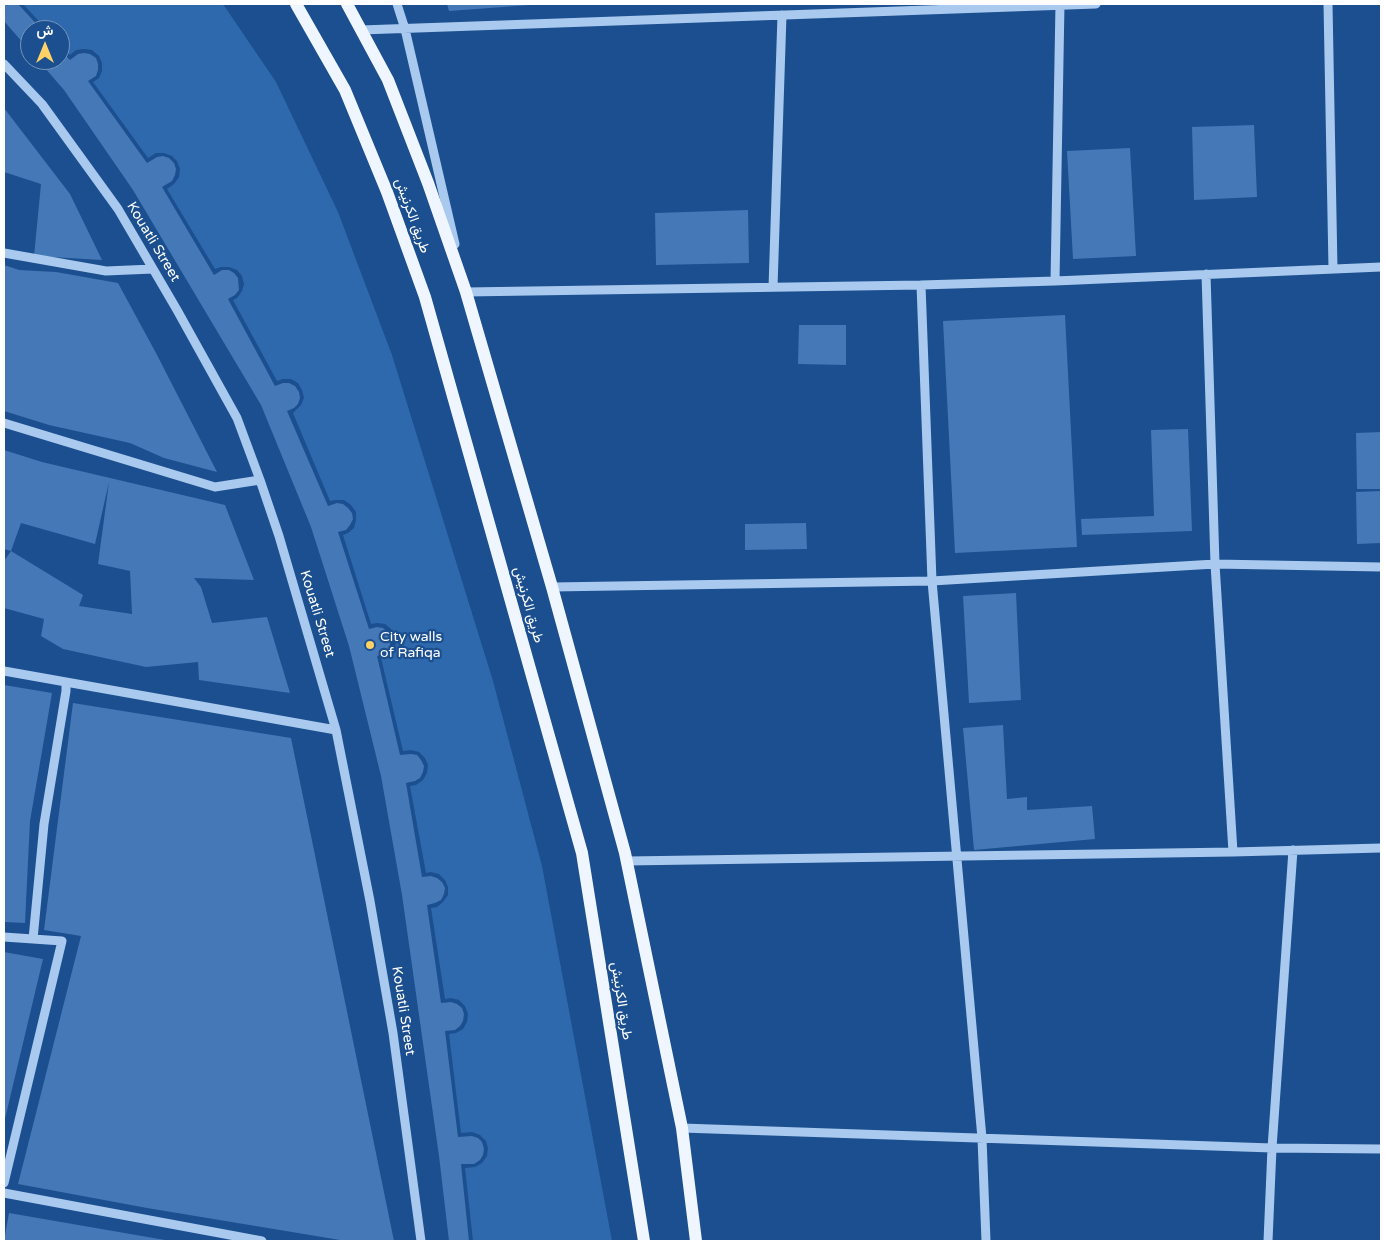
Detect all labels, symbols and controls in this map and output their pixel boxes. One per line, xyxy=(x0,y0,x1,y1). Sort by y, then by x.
north arrow xyxy=(20,20,70,70)
text: ش xyxy=(37,22,53,39)
street label: طريق الكرنيش xyxy=(391,176,433,256)
street label: Kouatli Street xyxy=(123,199,183,285)
street label: طريق الكرنيش xyxy=(509,565,547,645)
street label: Kouatli Street xyxy=(296,568,338,660)
place label: City walls of Rafiqa xyxy=(380,629,442,662)
marker: City walls of Rafiqa xyxy=(364,639,376,651)
street label: طريق الكرنيش xyxy=(607,961,635,1041)
street label: Kouatli Street xyxy=(388,965,418,1057)

